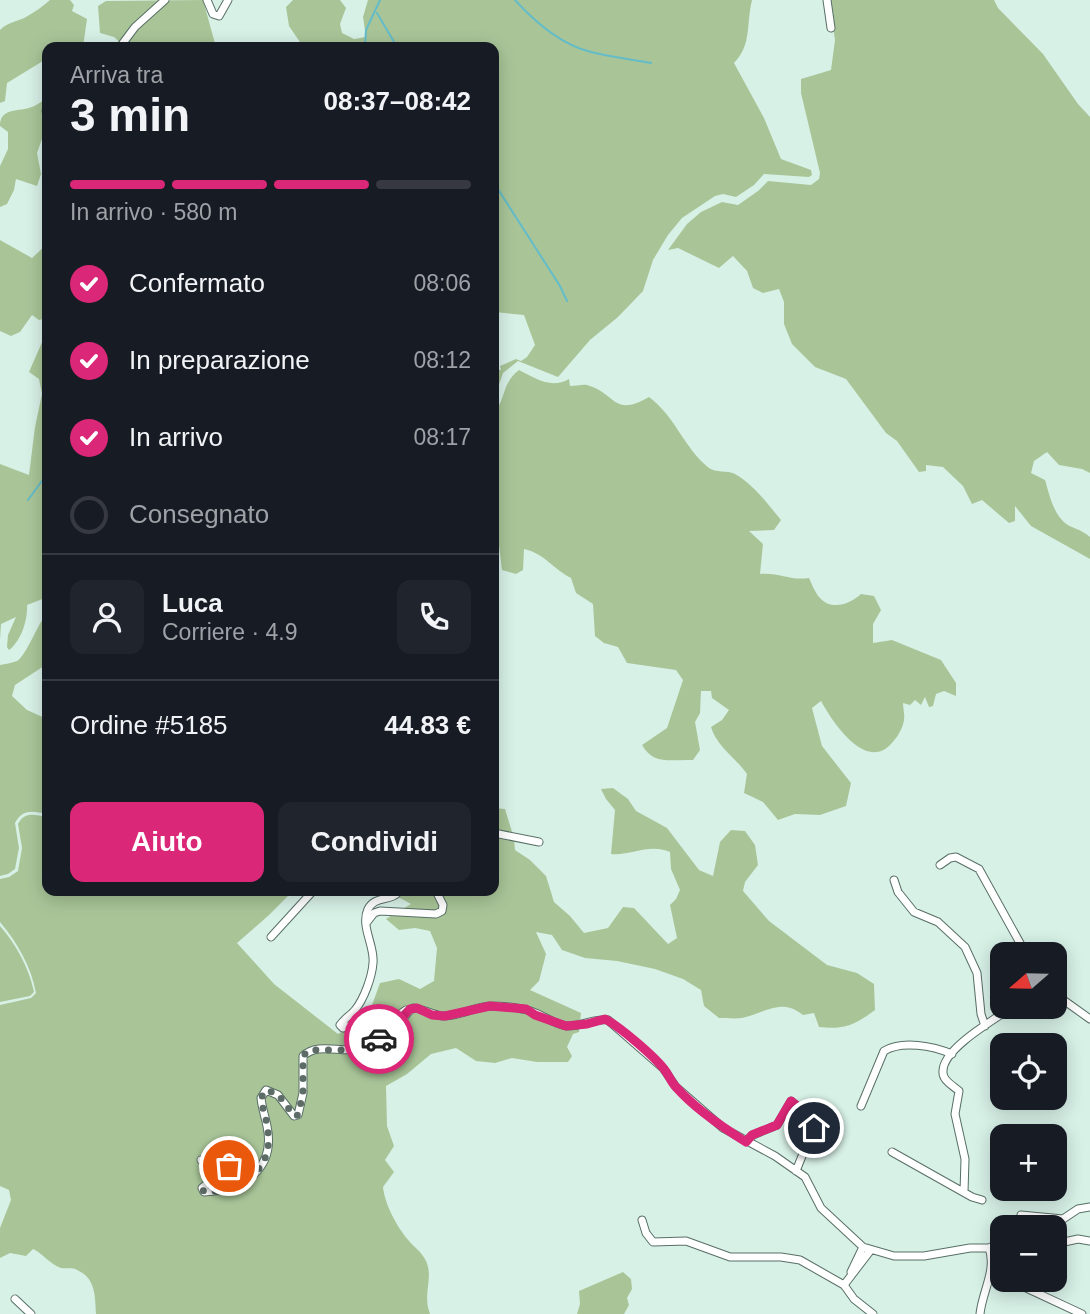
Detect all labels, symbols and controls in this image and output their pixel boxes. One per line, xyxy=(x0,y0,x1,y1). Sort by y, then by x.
text: Arriva tra xyxy=(70,62,163,88)
text: 08:37–08:42 xyxy=(324,86,471,116)
text: 3 min xyxy=(70,89,190,141)
text: In arrivo · 580 m xyxy=(70,199,237,225)
icon: check xyxy=(70,265,108,303)
text: Confermato xyxy=(129,268,265,298)
text: 08:06 xyxy=(413,270,471,296)
icon: check xyxy=(70,342,108,380)
text: In preparazione xyxy=(129,345,310,375)
text: 08:12 xyxy=(413,347,471,373)
icon: check xyxy=(70,419,108,457)
text: In arrivo xyxy=(129,422,223,452)
text: 08:17 xyxy=(413,424,471,450)
text: Consegnato xyxy=(129,499,269,529)
button: person xyxy=(70,580,144,654)
button: phone xyxy=(397,580,471,654)
text: Luca xyxy=(162,588,223,618)
text: Corriere · 4.9 xyxy=(162,619,297,645)
text: Ordine #5185 xyxy=(70,710,228,740)
text: 44.83 € xyxy=(384,710,471,740)
button: Aiuto xyxy=(70,802,264,882)
button: Condividi xyxy=(278,802,471,882)
north arrow xyxy=(990,942,1068,1018)
map controls xyxy=(990,942,1067,1292)
courier xyxy=(344,1004,414,1074)
icon: car xyxy=(360,1020,398,1058)
button: locate xyxy=(990,1033,1067,1110)
pin xyxy=(784,1098,844,1158)
icon: home xyxy=(795,1109,833,1147)
button: + xyxy=(990,1124,1067,1201)
pin xyxy=(199,1136,259,1196)
icon: bag xyxy=(210,1147,248,1185)
button: − xyxy=(990,1215,1067,1292)

